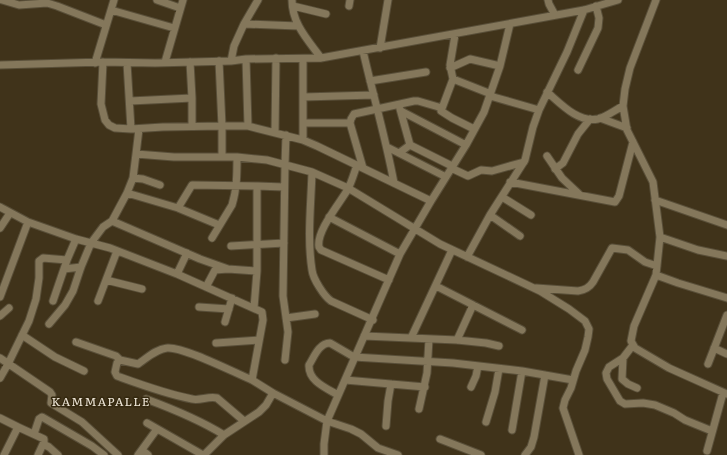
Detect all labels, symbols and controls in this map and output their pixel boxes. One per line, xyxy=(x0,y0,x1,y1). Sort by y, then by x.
district label: KAMMAPALLE xyxy=(51,392,151,410)

